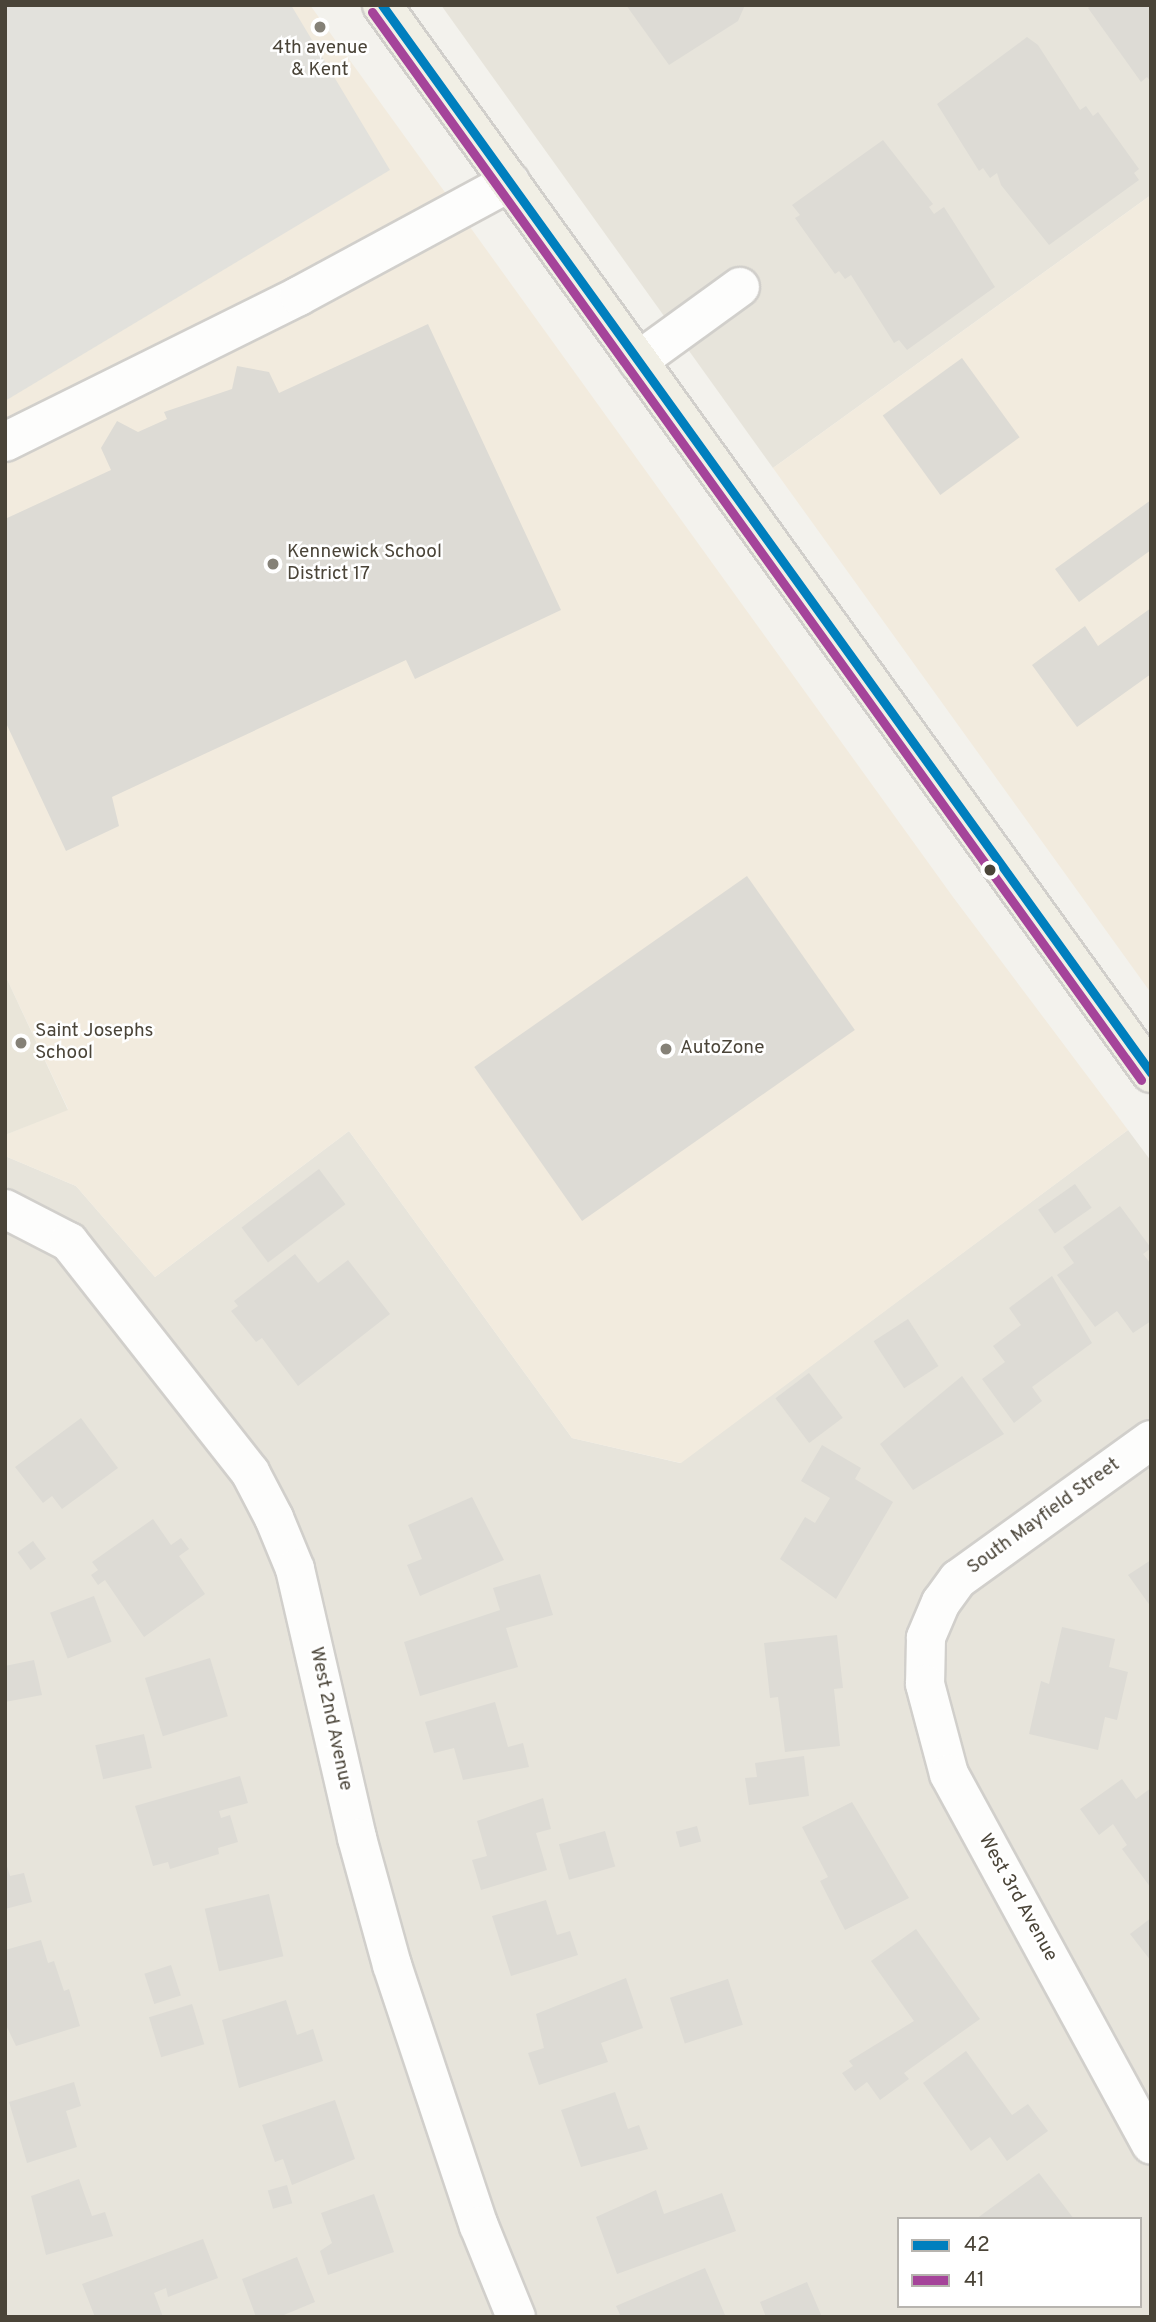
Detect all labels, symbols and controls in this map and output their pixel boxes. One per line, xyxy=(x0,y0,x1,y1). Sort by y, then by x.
marker: 4th avenue & Kent xyxy=(312,19,328,35)
place label: 4th avenue & Kent xyxy=(272,38,368,82)
place label: Kennewick School District 17 xyxy=(287,542,442,586)
marker: Kennewick School District 17 xyxy=(265,556,281,572)
unlabelled marker xyxy=(983,863,997,877)
place label: Saint Josephs School xyxy=(35,1021,154,1065)
marker: Saint Josephs School xyxy=(13,1035,29,1051)
place label: AutoZone xyxy=(680,1038,764,1060)
marker: AutoZone xyxy=(658,1041,674,1057)
street label: South Mayfield Street xyxy=(963,1454,1125,1580)
street label: West 2nd Avenue xyxy=(304,1645,356,1793)
street label: West 3rd Avenue xyxy=(972,1830,1062,1966)
legend xyxy=(897,2217,1142,2308)
text: 42 xyxy=(964,2232,990,2259)
text: 41 xyxy=(964,2267,985,2294)

